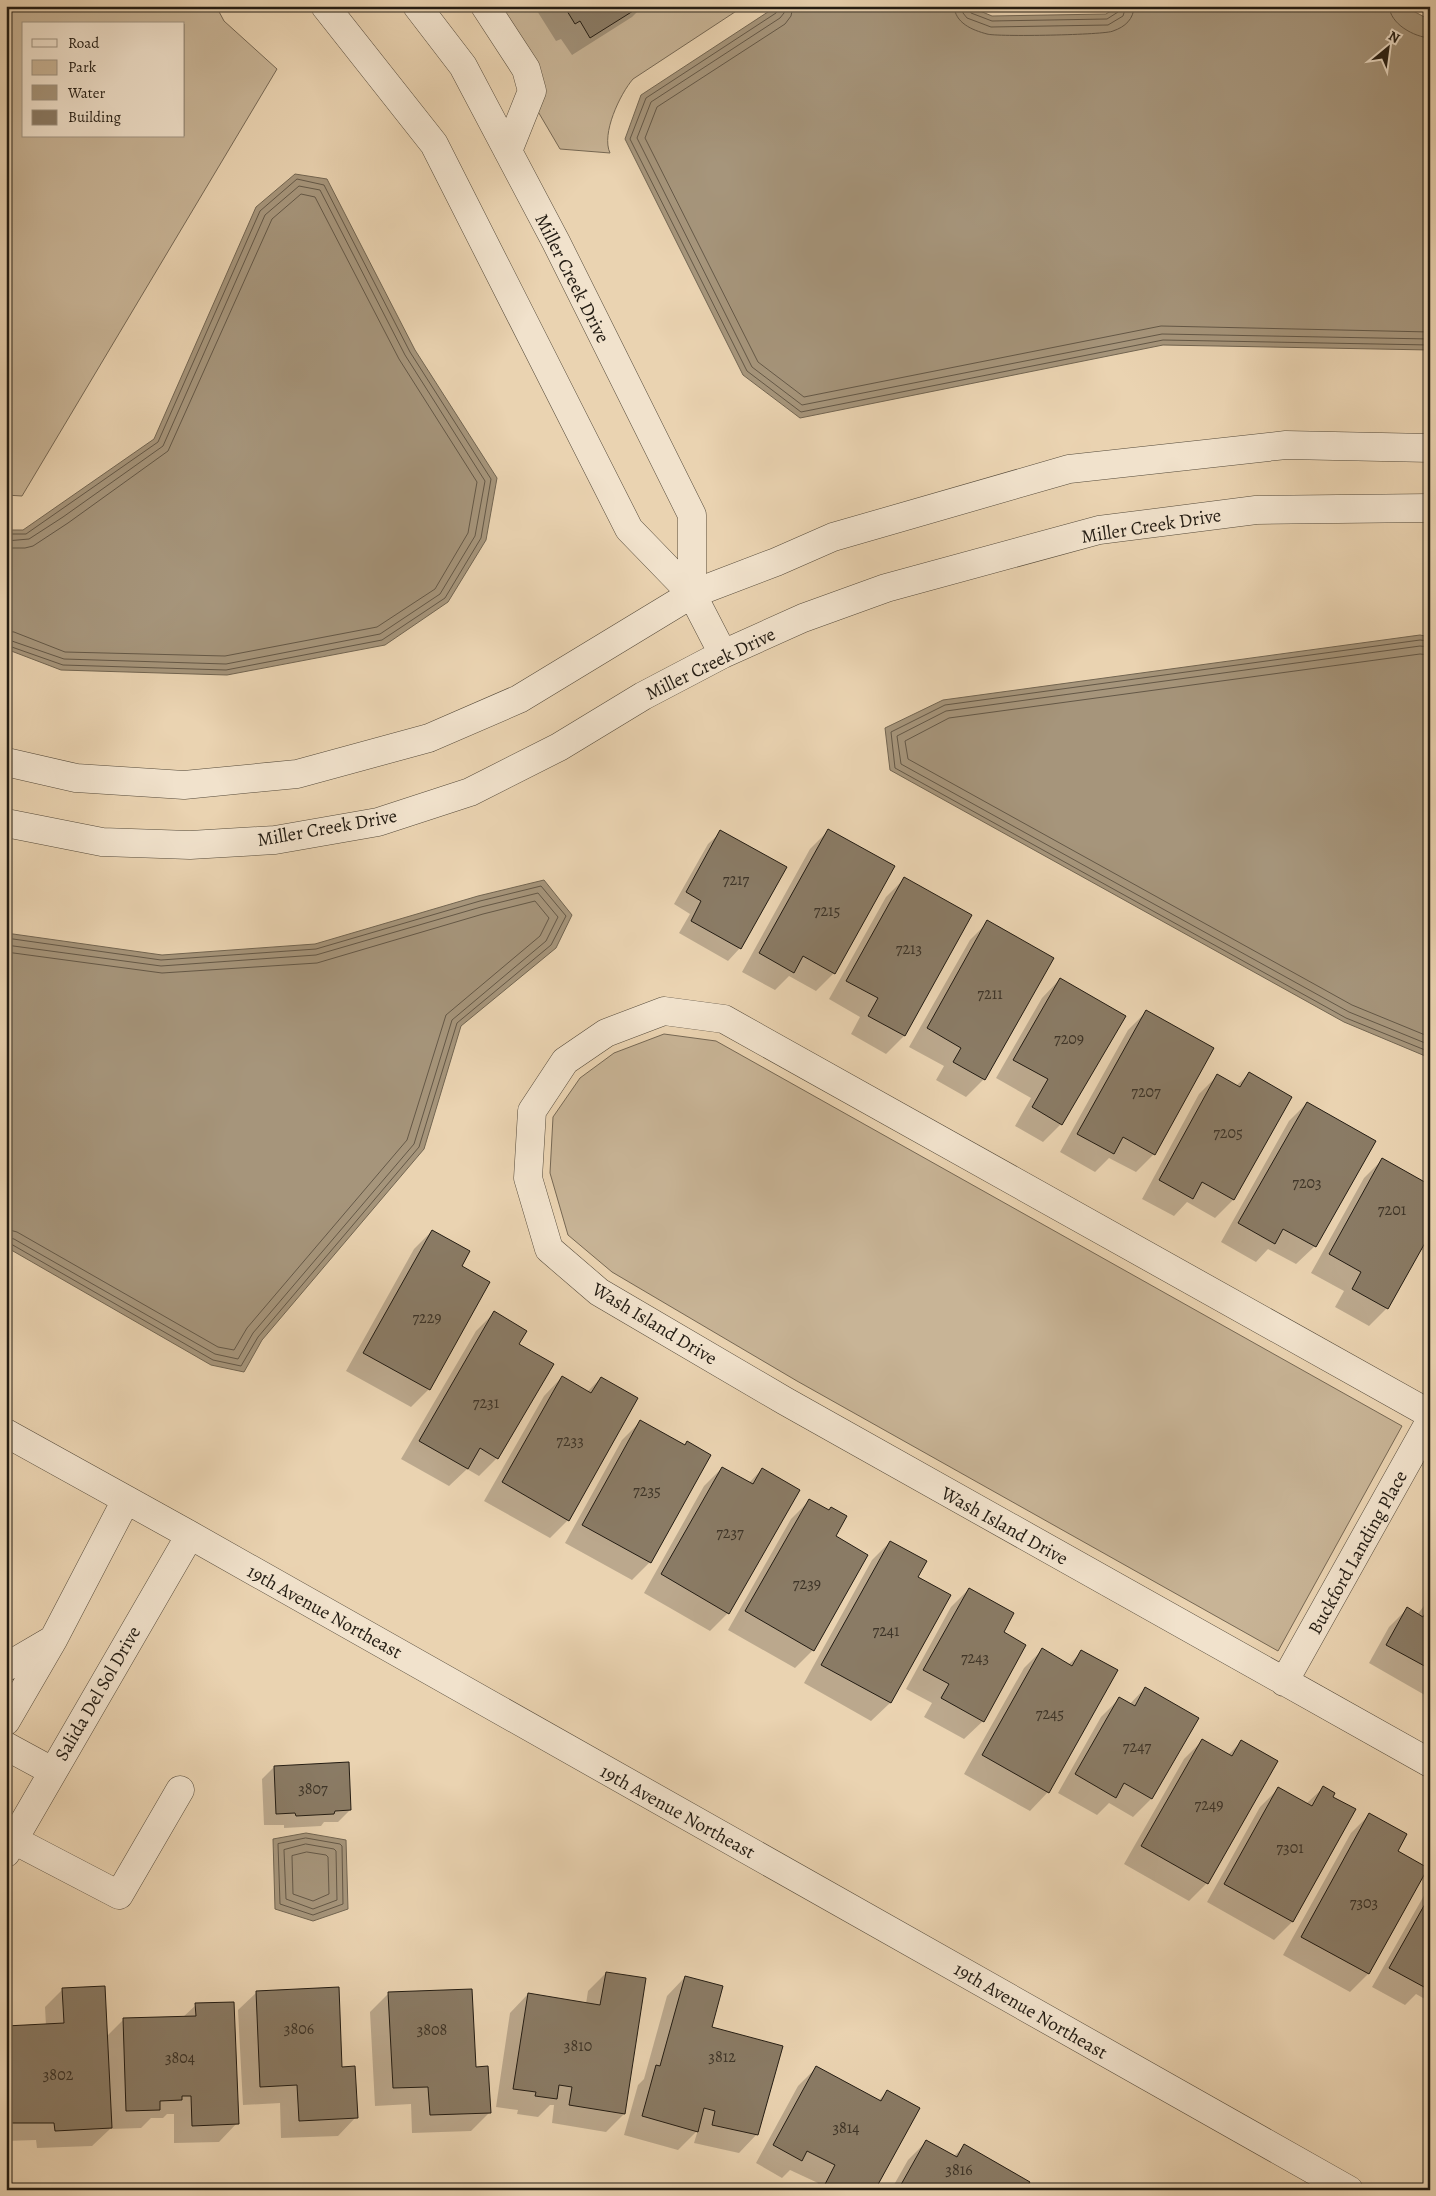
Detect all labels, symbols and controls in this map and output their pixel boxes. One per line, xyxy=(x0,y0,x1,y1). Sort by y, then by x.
legend xyxy=(22,22,185,138)
north arrow xyxy=(1364,22,1414,72)
text: N xyxy=(1385,26,1403,48)
text: Road xyxy=(68,33,100,53)
text: Park xyxy=(68,57,97,77)
text: Water xyxy=(67,83,105,103)
text: Building xyxy=(68,107,121,127)
street label: Miller Creek Drive xyxy=(528,209,616,347)
street label: Miller Creek Drive xyxy=(1079,502,1223,550)
street label: Miller Creek Drive xyxy=(641,621,780,707)
street label: Miller Creek Drive xyxy=(255,803,399,853)
house number: 7217 xyxy=(723,869,750,891)
house number: 7215 xyxy=(814,900,840,922)
house number: 7213 xyxy=(896,938,922,960)
house number: 7211 xyxy=(977,983,1003,1005)
house number: 7209 xyxy=(1054,1028,1084,1050)
house number: 7207 xyxy=(1131,1081,1161,1103)
house number: 7205 xyxy=(1213,1122,1243,1144)
house number: 7203 xyxy=(1292,1172,1322,1194)
house number: 7201 xyxy=(1378,1199,1407,1221)
street label: Wash Island Drive xyxy=(586,1276,722,1371)
house number: 7229 xyxy=(412,1307,442,1329)
house number: 7231 xyxy=(473,1392,500,1414)
house number: 7233 xyxy=(556,1430,584,1452)
street label: Buckford Landing Place xyxy=(1302,1466,1414,1639)
house number: 7235 xyxy=(633,1480,661,1502)
street label: Wash Island Drive xyxy=(936,1480,1073,1571)
house number: 7237 xyxy=(716,1522,744,1544)
street label: 19th Avenue Northeast xyxy=(242,1558,407,1665)
house number: 7239 xyxy=(793,1573,821,1595)
house number: 7241 xyxy=(872,1620,900,1642)
street label: Salida Del Sol Drive xyxy=(49,1621,147,1766)
house number: 7243 xyxy=(961,1647,989,1669)
house number: 7245 xyxy=(1036,1703,1064,1725)
house number: 7247 xyxy=(1123,1736,1151,1758)
street label: 19th Avenue Northeast xyxy=(595,1758,760,1865)
house number: 3807 xyxy=(298,1778,328,1800)
house number: 7249 xyxy=(1195,1794,1223,1816)
house number: 7301 xyxy=(1276,1837,1304,1859)
house number: 7303 xyxy=(1350,1892,1378,1914)
street label: 19th Avenue Northeast xyxy=(949,1956,1112,2065)
house number: 3806 xyxy=(284,2018,314,2040)
house number: 3808 xyxy=(417,2019,447,2041)
house number: 3810 xyxy=(564,2035,592,2057)
house number: 3812 xyxy=(708,2046,736,2068)
house number: 3804 xyxy=(165,2047,195,2069)
house number: 3802 xyxy=(43,2064,74,2086)
house number: 3814 xyxy=(832,2117,860,2139)
house number: 3816 xyxy=(945,2159,973,2181)

